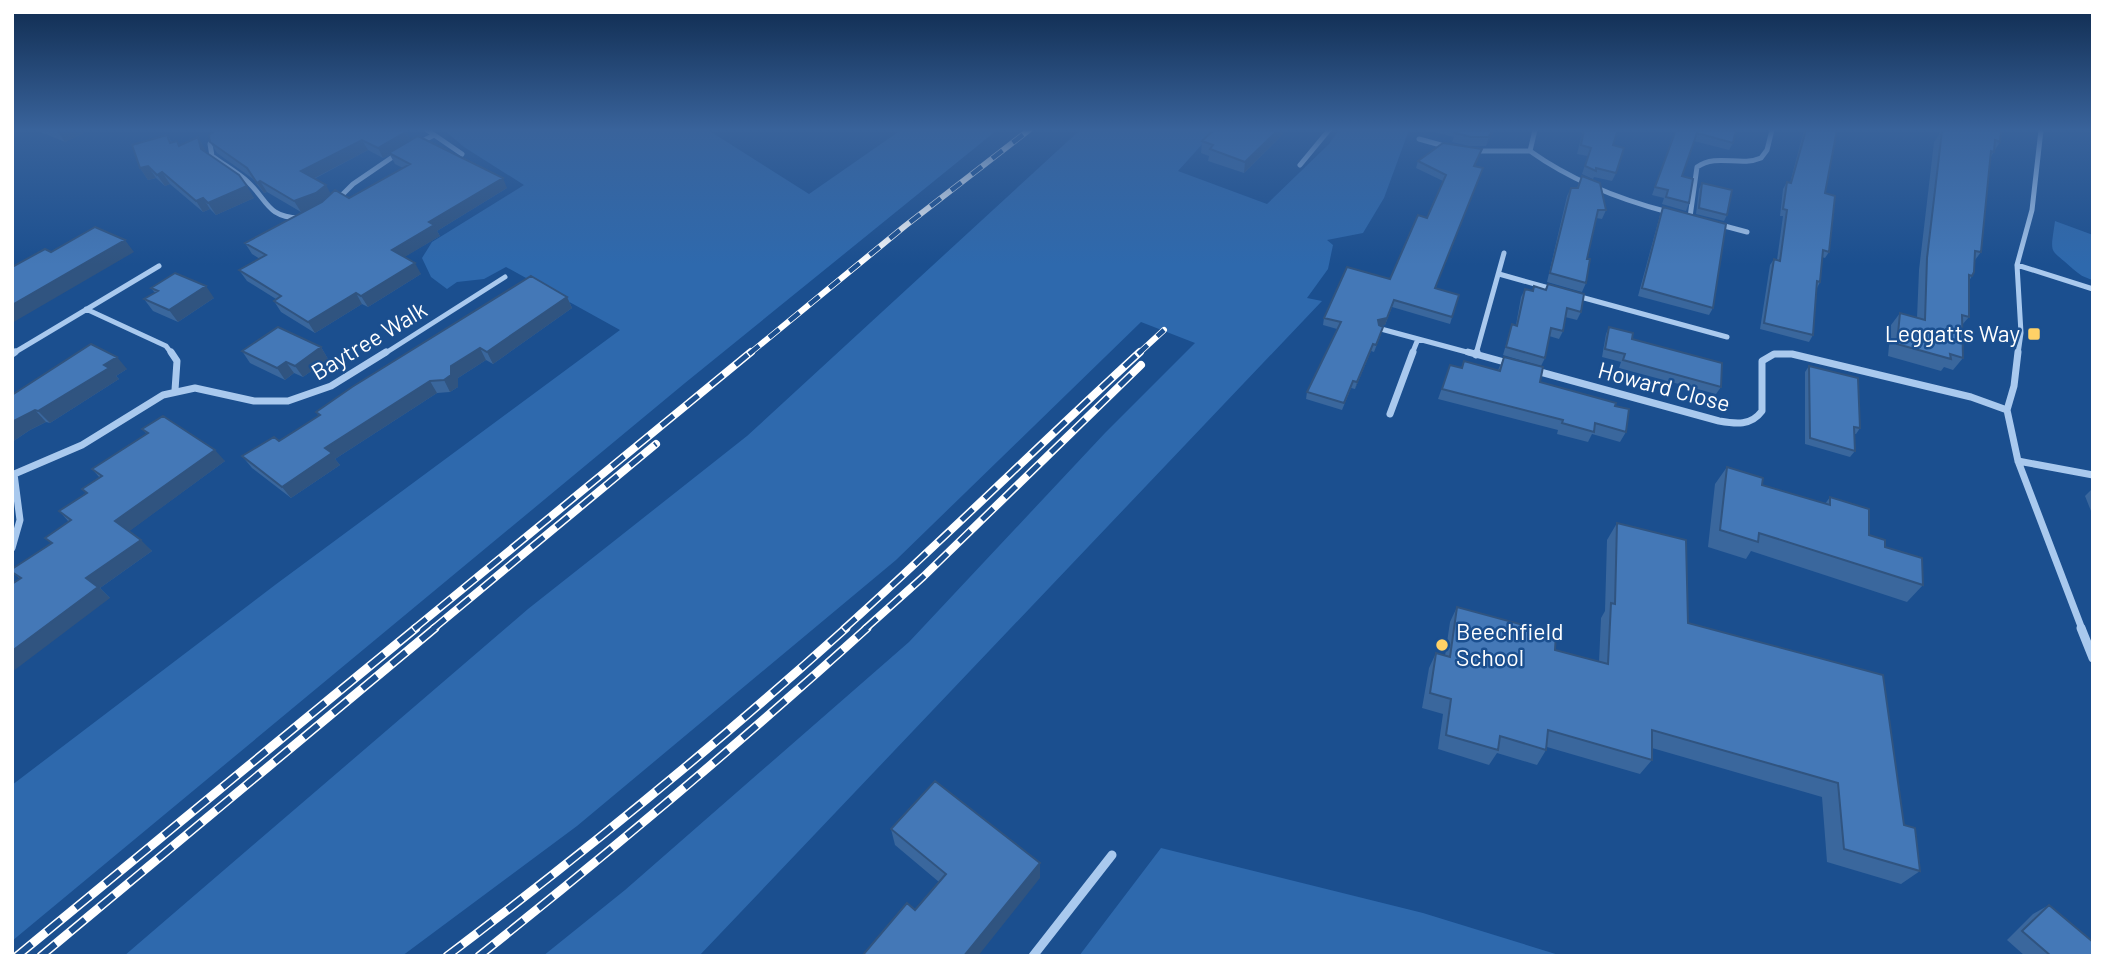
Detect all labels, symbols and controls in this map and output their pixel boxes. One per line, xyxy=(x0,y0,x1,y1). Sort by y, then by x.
street label: Baytree Walk xyxy=(306,295,431,386)
place label: Leggatts Way xyxy=(1885,319,2020,347)
marker: Leggatts Way xyxy=(2026,326,2042,342)
street label: Howard Close xyxy=(1595,355,1733,417)
place label: Beechfield School xyxy=(1456,617,1563,671)
marker: Beechfield School xyxy=(1434,637,1450,653)

